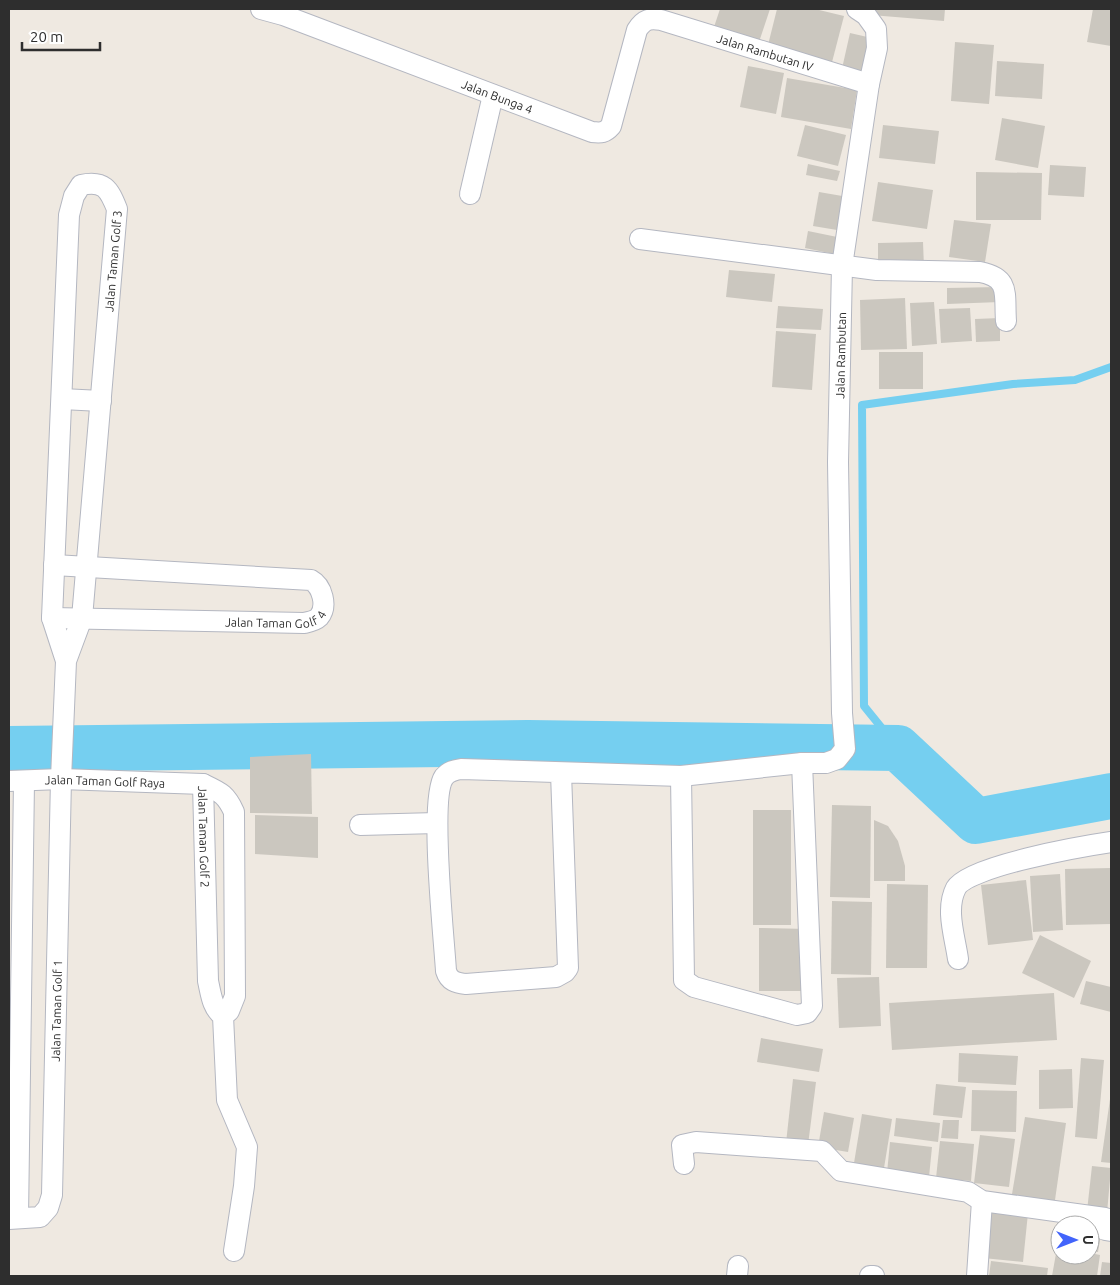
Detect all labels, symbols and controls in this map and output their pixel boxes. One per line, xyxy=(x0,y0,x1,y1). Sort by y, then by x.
scale bar xyxy=(22,20,100,52)
text: 20 m xyxy=(30,28,63,45)
street label: Jalan Rambutan IV xyxy=(715,31,815,73)
street label: Jalan Bunga 4 xyxy=(460,77,535,116)
street label: Jalan Taman Golf 3 xyxy=(102,210,123,312)
street label: Jalan Rambutan xyxy=(833,312,848,399)
street label: Jalan Taman Golf 4 xyxy=(225,608,328,630)
street label: Jalan Taman Golf Raya xyxy=(44,772,165,789)
street label: Jalan Taman Golf 2 xyxy=(197,786,212,888)
street label: Jalan Taman Golf 1 xyxy=(48,960,64,1062)
north arrow xyxy=(1050,1215,1100,1265)
text: U xyxy=(1080,1235,1096,1245)

